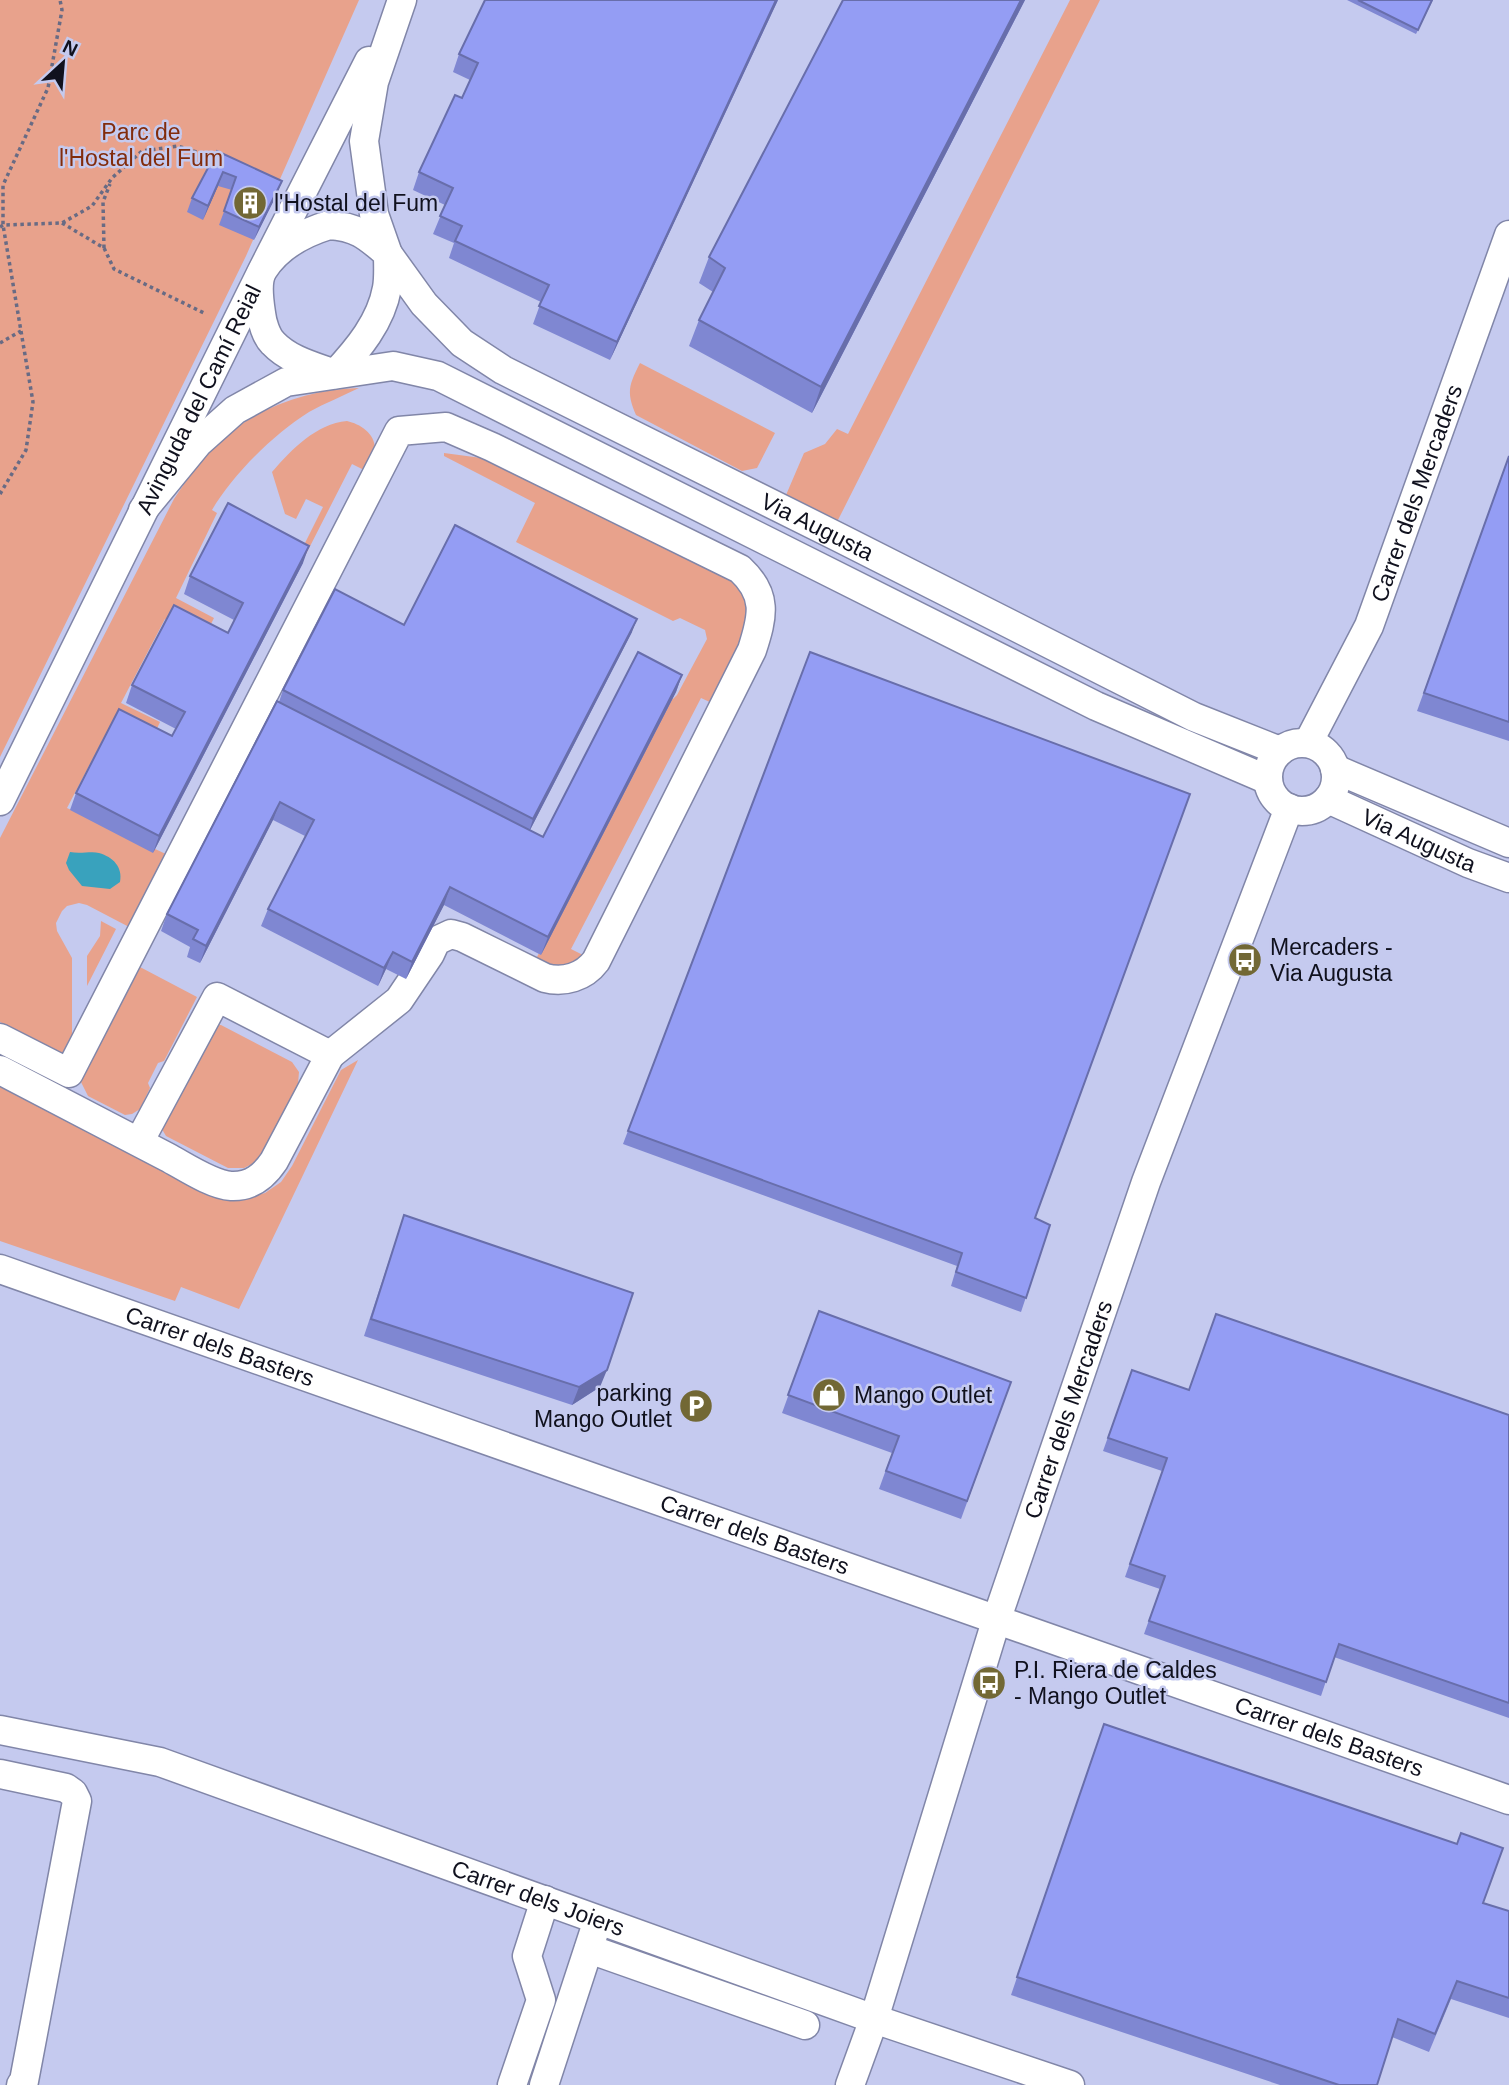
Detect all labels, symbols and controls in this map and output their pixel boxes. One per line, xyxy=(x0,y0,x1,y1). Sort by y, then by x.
north arrow xyxy=(28,28,98,98)
text: N xyxy=(59,36,81,61)
park label: Parc de l'Hostal del Fum xyxy=(59,119,223,171)
building icon: l'Hostal del Fum xyxy=(231,184,269,222)
place label: l'Hostal del Fum xyxy=(274,190,438,216)
street label: Avinguda del Camí Reial xyxy=(131,280,266,519)
street label: Carrer dels Mercaders xyxy=(1366,381,1467,605)
street label: Via Augusta xyxy=(757,488,878,566)
street label: Via Augusta xyxy=(1358,803,1479,878)
place label: Mercaders - Via Augusta xyxy=(1270,934,1393,986)
bus stop icon: Mercaders - Via Augusta xyxy=(1226,941,1264,979)
street label: Carrer dels Mercaders xyxy=(1019,1297,1118,1522)
street label: Carrer dels Basters xyxy=(122,1301,318,1392)
shop icon: Mango Outlet xyxy=(810,1376,848,1414)
place label: parking Mango Outlet xyxy=(534,1380,673,1432)
place label: Mango Outlet xyxy=(854,1382,993,1408)
parking icon: parking Mango Outlet xyxy=(677,1387,715,1425)
street label: Carrer dels Basters xyxy=(657,1489,852,1580)
place label: P.I. Riera de Caldes - Mango Outlet xyxy=(1014,1657,1217,1709)
bus stop icon: P.I. Riera de Caldes - Mango Outlet xyxy=(970,1664,1008,1702)
street label: Carrer dels Basters xyxy=(1231,1692,1427,1782)
street label: Carrer dels Joiers xyxy=(448,1855,628,1941)

